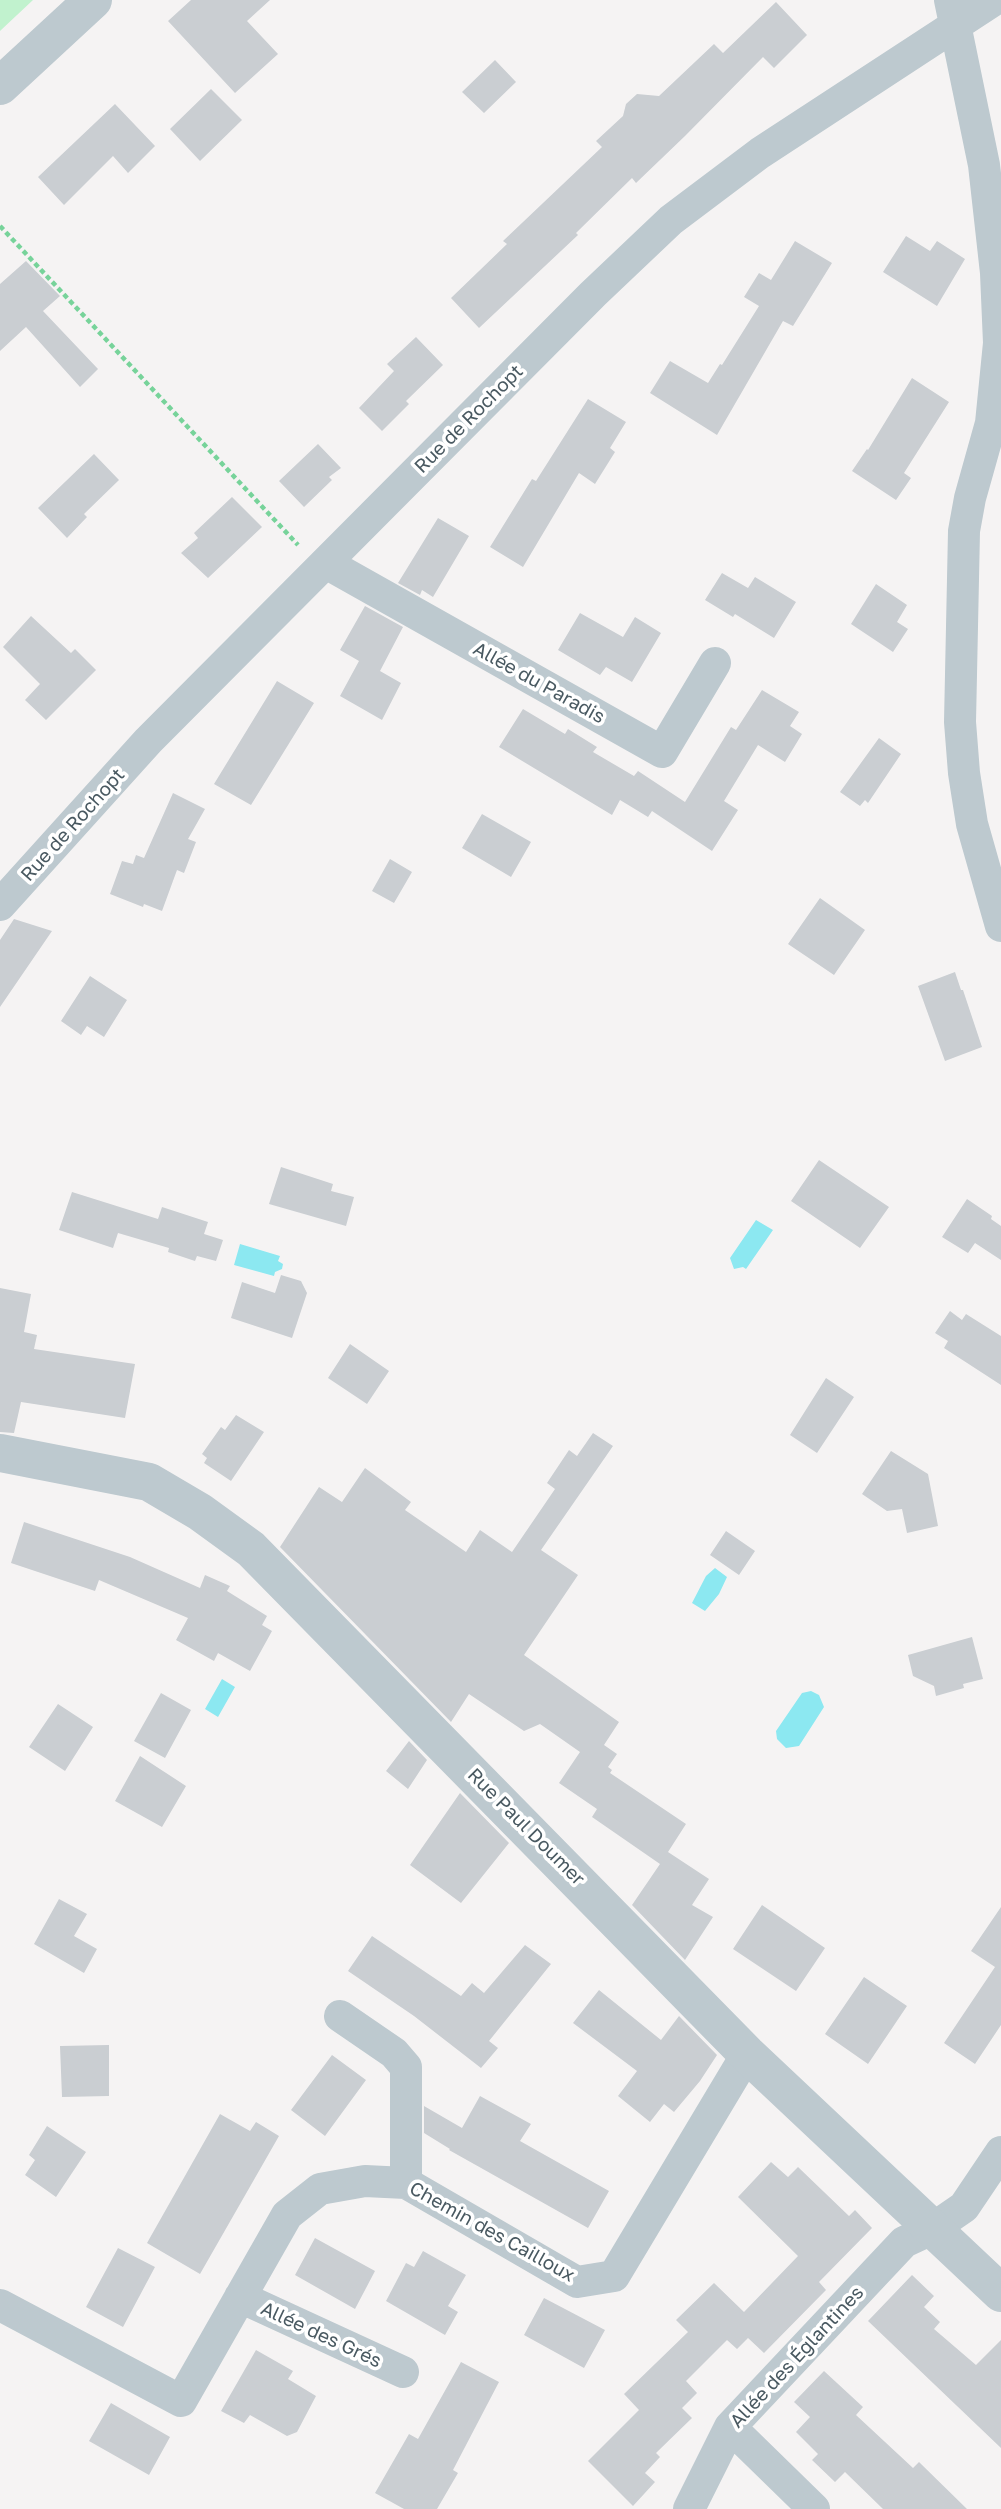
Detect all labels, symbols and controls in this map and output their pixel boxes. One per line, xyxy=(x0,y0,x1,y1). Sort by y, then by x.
street label: Rue de Rochopt xyxy=(410,360,528,478)
street label: Allée du Paradis xyxy=(469,637,609,729)
street label: Rue de Rochopt xyxy=(16,764,130,886)
street label: Rue Paul Doumer xyxy=(463,1764,589,1890)
street label: Chemin des Cailloux xyxy=(405,2177,579,2287)
street label: Allée des Églantines xyxy=(725,2281,869,2433)
street label: Allée des Grés xyxy=(257,2297,385,2373)

